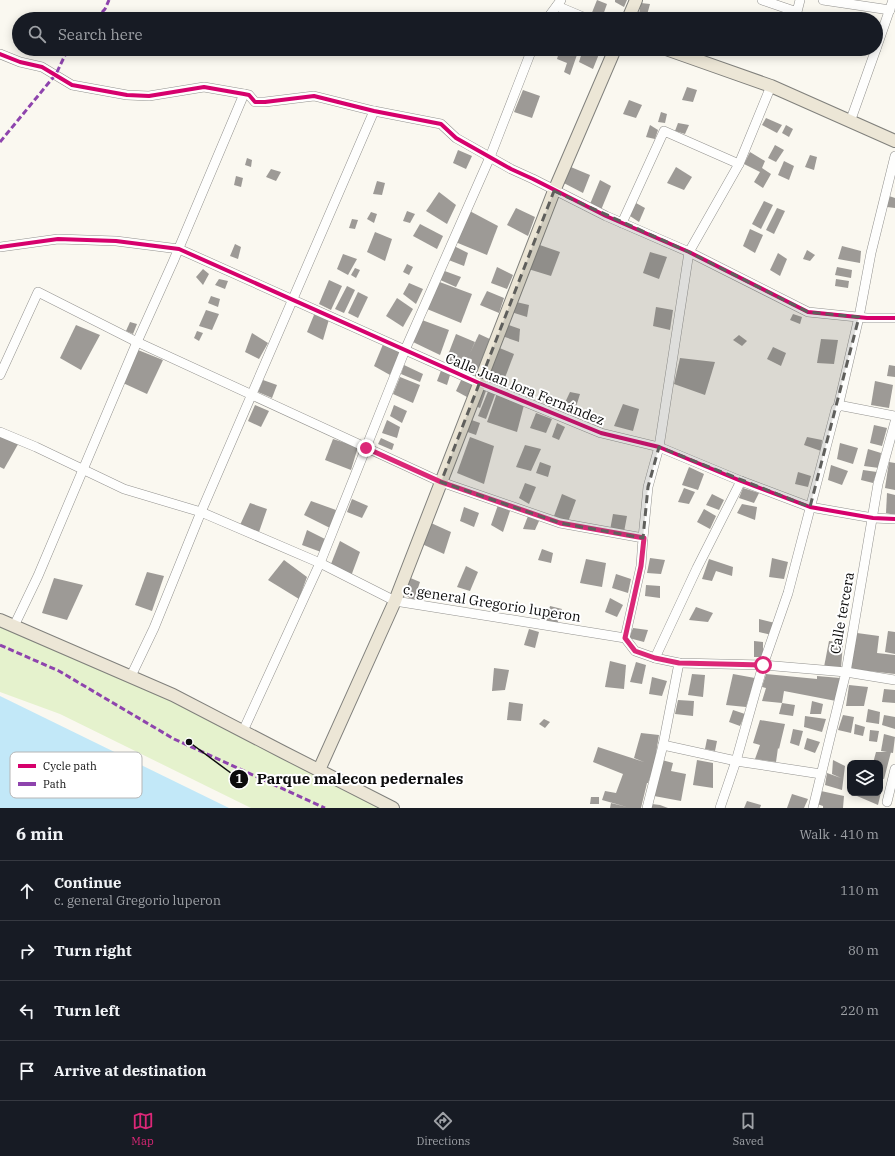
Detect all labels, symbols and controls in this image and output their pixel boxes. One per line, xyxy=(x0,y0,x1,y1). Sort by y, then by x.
search box xyxy=(12,12,883,56)
icon: search xyxy=(26,23,48,45)
text: Search here xyxy=(58,25,143,44)
street label: Calle Juan lora Fernández xyxy=(443,349,607,429)
route end xyxy=(357,439,375,457)
street label: Calle tercera xyxy=(826,570,858,655)
street label: c. general Gregorio luperon xyxy=(402,580,582,626)
route start xyxy=(754,656,772,674)
legend xyxy=(10,752,142,798)
text: Cycle path xyxy=(43,759,97,773)
map controls xyxy=(847,760,883,796)
button: layers xyxy=(847,760,883,796)
callout: Parque malecon pedernales xyxy=(229,765,471,792)
text: Parque malecon pedernales xyxy=(257,769,463,788)
text: 1 xyxy=(235,771,243,786)
text: Path xyxy=(43,777,66,791)
text: 6 min xyxy=(16,823,64,845)
text: Walk · 410 m xyxy=(800,826,879,843)
text: Continue xyxy=(54,873,121,892)
icon: ahead xyxy=(16,880,38,902)
text: 110 m xyxy=(840,882,879,899)
text: c. general Gregorio luperon xyxy=(54,892,221,909)
icon: right xyxy=(16,940,38,962)
text: Turn right xyxy=(54,941,132,960)
text: 80 m xyxy=(848,942,879,959)
icon: left xyxy=(16,1000,38,1022)
text: Turn left xyxy=(54,1001,120,1020)
text: 220 m xyxy=(840,1002,879,1019)
icon: arrive xyxy=(16,1060,38,1082)
text: Arrive at destination xyxy=(54,1061,206,1080)
tab: Map xyxy=(131,1110,154,1148)
tab: Directions xyxy=(416,1110,470,1148)
tab: Saved xyxy=(733,1110,764,1148)

